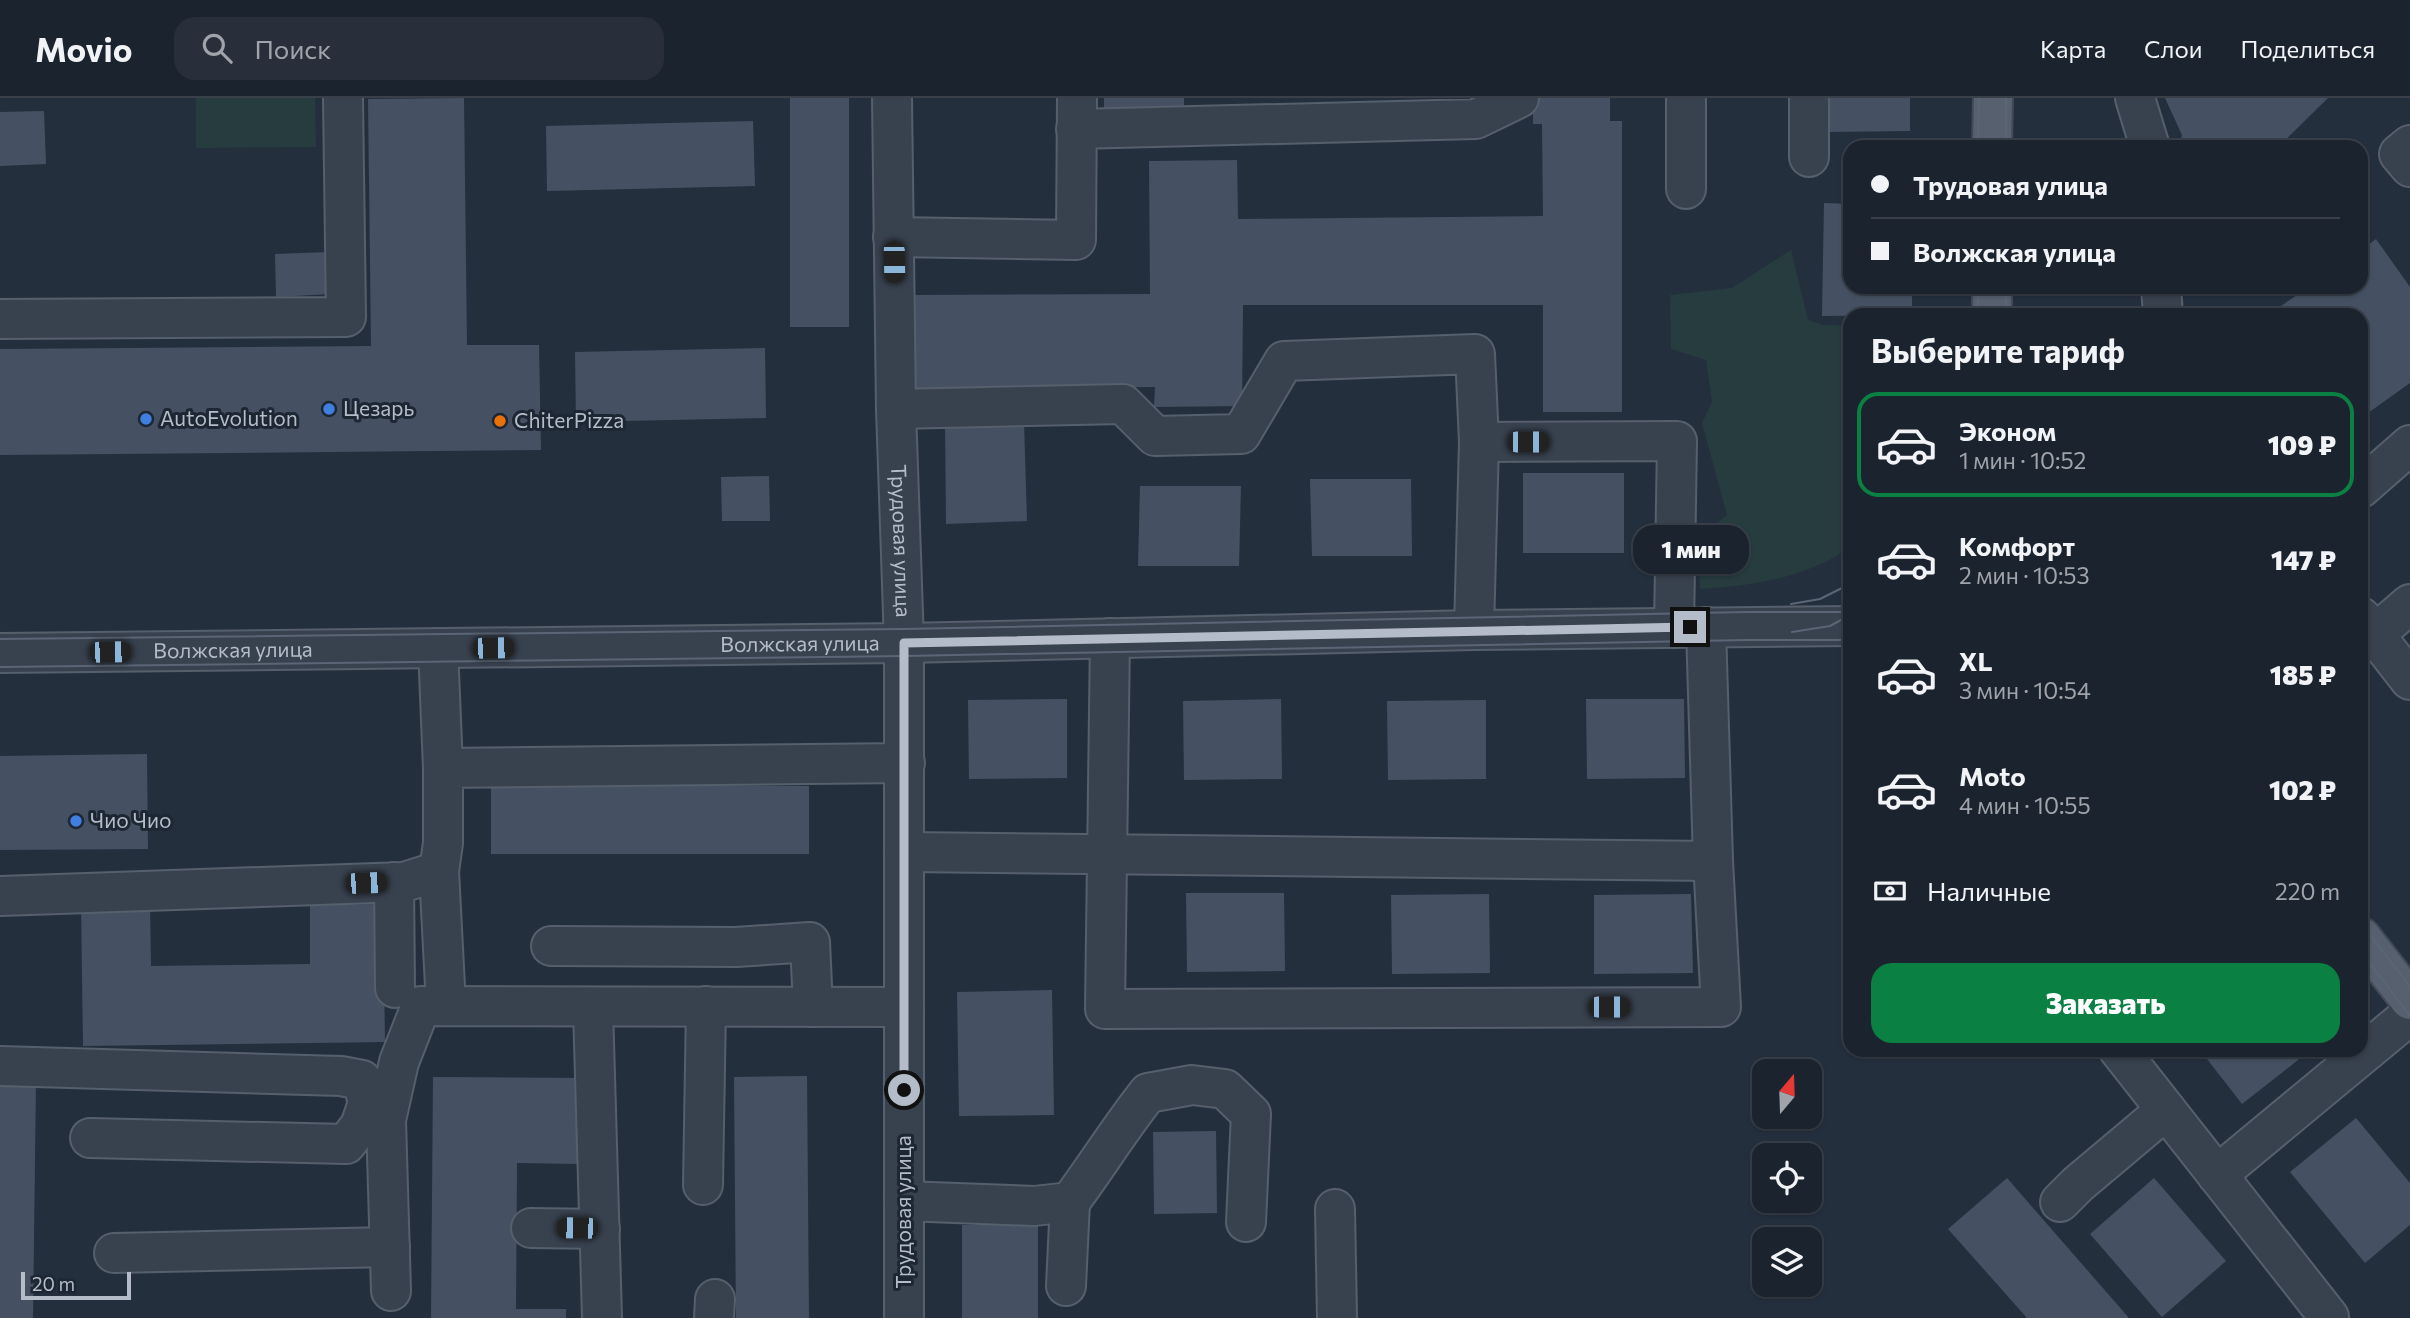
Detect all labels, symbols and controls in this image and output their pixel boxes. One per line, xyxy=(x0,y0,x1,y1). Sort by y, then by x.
search box xyxy=(174,17,664,80)
text: Movio xyxy=(35,28,132,69)
icon: search xyxy=(198,29,236,67)
text: Поиск xyxy=(254,33,331,64)
text: Карта xyxy=(2040,34,2106,63)
text: Слои xyxy=(2144,34,2202,63)
text: Поделиться xyxy=(2240,34,2375,63)
text: Трудовая улица xyxy=(1913,169,2108,200)
text: Волжская улица xyxy=(1913,236,2116,267)
car xyxy=(884,241,905,283)
text: Выберите тариф xyxy=(1871,330,2125,370)
place label: Цезарь xyxy=(343,395,414,420)
marker: Цезарь xyxy=(321,401,337,417)
place label: AutoEvolution xyxy=(160,405,298,430)
place label: ChiterPizza xyxy=(514,407,624,432)
marker: AutoEvolution xyxy=(138,411,154,427)
marker: ChiterPizza xyxy=(492,413,508,429)
icon: car xyxy=(1875,413,1938,476)
text: Эконом xyxy=(1959,415,2056,446)
text: 109 ₽ xyxy=(2268,429,2336,460)
car xyxy=(1508,432,1550,453)
text: 1 мин · 10:52 xyxy=(1959,446,2086,474)
street label: Трудовая улица xyxy=(887,464,917,618)
callout: 1 мин xyxy=(1632,526,1748,574)
icon: car xyxy=(1875,528,1938,591)
text: Комфорт xyxy=(1959,530,2075,561)
text: 1 мин xyxy=(1661,535,1721,563)
text: 147 ₽ xyxy=(2271,544,2336,575)
text: 2 мин · 10:53 xyxy=(1959,561,2090,589)
route end xyxy=(1674,611,1706,643)
street label: Волжская улица xyxy=(720,629,880,656)
street label: Волжская улица xyxy=(153,636,313,662)
car xyxy=(472,637,515,659)
car xyxy=(89,641,132,663)
icon: car xyxy=(1875,643,1938,706)
text: XL xyxy=(1959,645,1993,676)
text: 185 ₽ xyxy=(2270,659,2336,690)
text: 3 мин · 10:54 xyxy=(1959,676,2091,704)
icon: car xyxy=(1875,758,1938,821)
text: Moto xyxy=(1959,760,2026,791)
text: 102 ₽ xyxy=(2269,774,2336,805)
text: 4 мин · 10:55 xyxy=(1959,791,2091,819)
place label: Чио Чио xyxy=(90,807,172,832)
marker: Чио Чио xyxy=(68,813,84,829)
car xyxy=(345,872,388,894)
icon: cash xyxy=(1871,872,1909,910)
text: Наличные xyxy=(1927,875,2051,906)
text: 220 m xyxy=(2275,877,2340,905)
button: Заказать xyxy=(1871,963,2340,1043)
car xyxy=(1589,997,1631,1018)
north arrow xyxy=(1752,1059,1822,1129)
map controls xyxy=(1752,1059,1822,1297)
route start xyxy=(888,1074,920,1106)
street label: Трудовая улица xyxy=(890,1135,915,1289)
button: locate xyxy=(1752,1143,1822,1213)
car xyxy=(556,1217,599,1239)
button: layers xyxy=(1752,1227,1822,1297)
scale bar xyxy=(21,1269,131,1301)
text: 20 m xyxy=(32,1272,75,1295)

